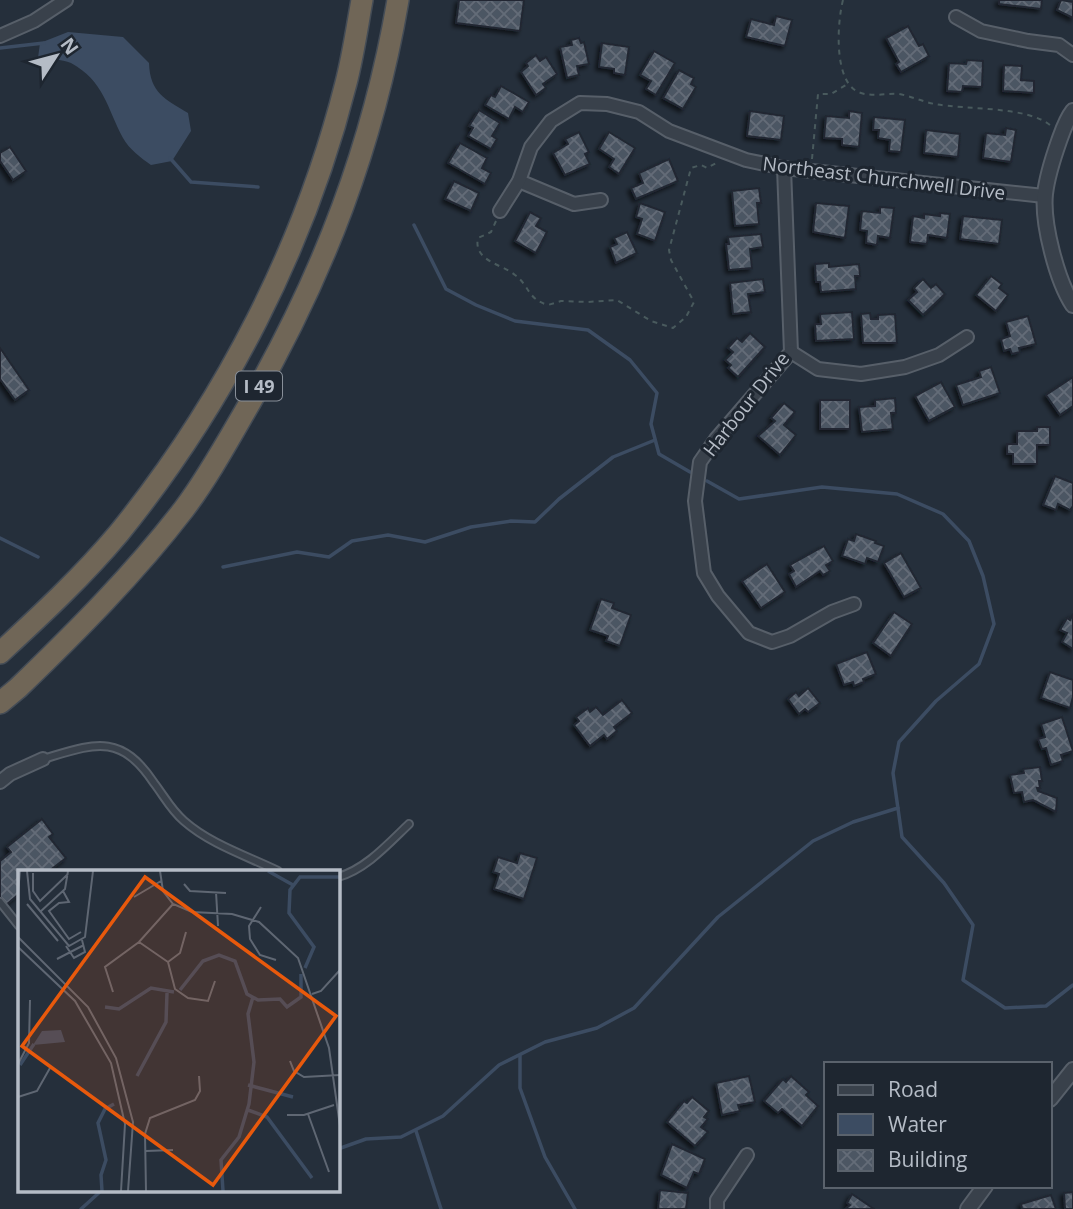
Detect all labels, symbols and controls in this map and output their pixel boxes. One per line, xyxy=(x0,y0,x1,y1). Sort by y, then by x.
north arrow xyxy=(21,21,91,91)
text: N xyxy=(55,32,85,60)
street label: Northeast Churchwell Drive xyxy=(761,150,1007,206)
street label: Harbour Drive xyxy=(697,346,795,462)
road number: I 49 xyxy=(236,372,282,400)
inset map xyxy=(18,870,340,1192)
legend xyxy=(824,1062,1052,1188)
text: Road xyxy=(888,1075,938,1103)
text: Water xyxy=(888,1110,947,1138)
text: Building xyxy=(888,1145,967,1173)

